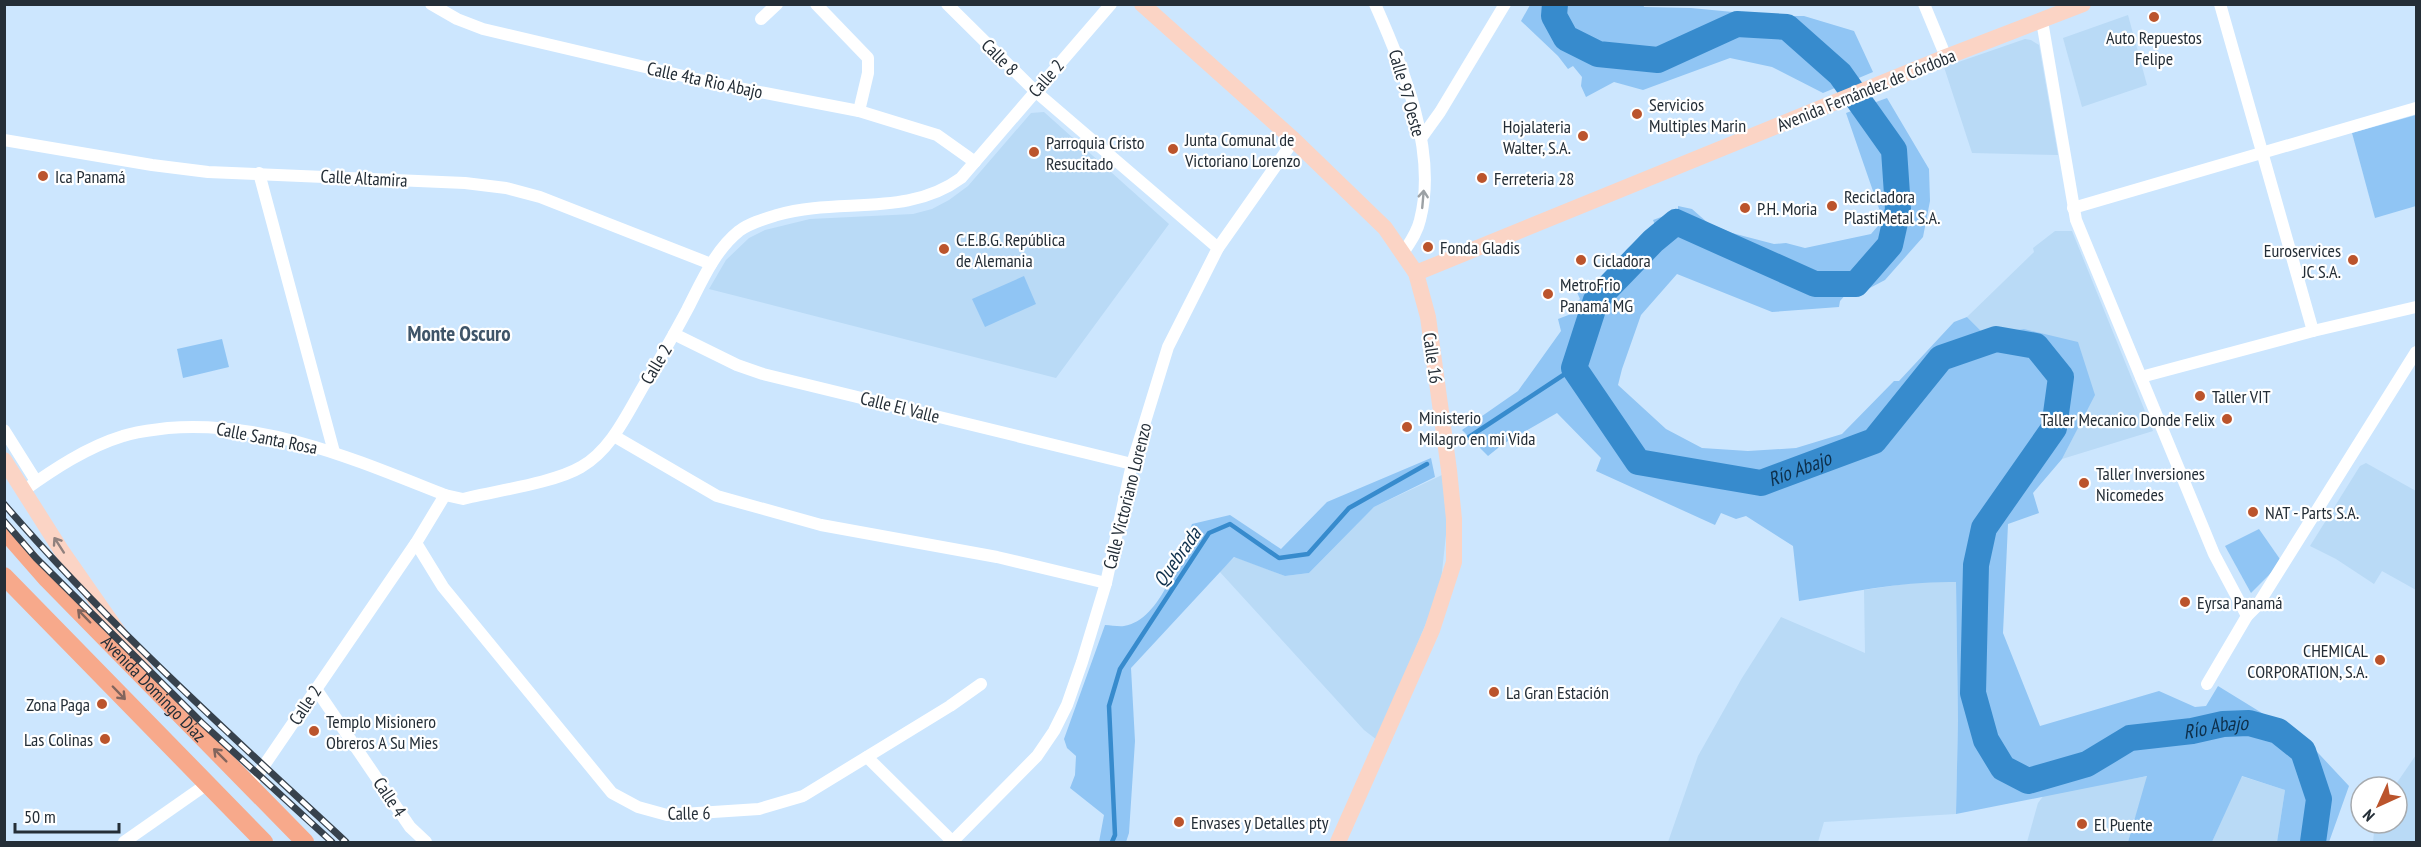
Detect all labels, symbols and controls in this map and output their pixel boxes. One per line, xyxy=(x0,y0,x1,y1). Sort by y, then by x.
marker: Auto Repuestos Felipe xyxy=(2147,10,2161,24)
place label: Auto Repuestos Felipe xyxy=(2106,26,2202,70)
street label: Calle 8 xyxy=(977,34,1023,80)
street label: Avenida Fernández de Córdoba xyxy=(1773,44,1959,136)
street label: Calle 97 Oeste xyxy=(1384,47,1430,139)
street label: Calle 2 xyxy=(1023,54,1069,102)
street label: Calle 4ta Rio Abajo xyxy=(645,57,765,104)
place label: Servicios Multiples Marin xyxy=(1649,93,1746,137)
marker: Servicios Multiples Marin xyxy=(1630,107,1644,121)
place label: Hojalateria Walter, S.A. xyxy=(1503,115,1571,159)
place label: Junta Comunal de Victoriano Lorenzo xyxy=(1184,128,1301,172)
marker: Hojalateria Walter, S.A. xyxy=(1576,129,1590,143)
place label: Parroquia Cristo Resucitado xyxy=(1046,131,1145,175)
marker: Junta Comunal de Victoriano Lorenzo xyxy=(1166,142,1180,156)
marker: Parroquia Cristo Resucitado xyxy=(1027,145,1041,159)
street label: Calle Altamira xyxy=(320,164,408,192)
place label: Ica Panamá xyxy=(55,165,125,188)
place label: Ferreteria 28 xyxy=(1494,167,1574,190)
marker: Ica Panamá xyxy=(36,169,50,183)
marker: Ferreteria 28 xyxy=(1475,171,1489,185)
place label: Recicladora PlastiMetal S.A. xyxy=(1844,185,1941,229)
one-way arrow xyxy=(1418,189,1429,209)
place label: P.H. Moria xyxy=(1757,197,1817,220)
marker: Recicladora PlastiMetal S.A. xyxy=(1825,199,1839,213)
marker: P.H. Moria xyxy=(1738,201,1752,215)
place label: C.E.B.G. República de Alemania xyxy=(956,228,1065,272)
place label: Fonda Gladis xyxy=(1440,236,1520,259)
place label: Euroservices JC S.A. xyxy=(2264,239,2341,283)
marker: Fonda Gladis xyxy=(1421,240,1435,254)
marker: C.E.B.G. República de Alemania xyxy=(937,242,951,256)
place label: Cicladora xyxy=(1593,249,1651,272)
marker: Cicladora xyxy=(1574,253,1588,267)
marker: Euroservices JC S.A. xyxy=(2346,253,2360,267)
place label: MetroFrio Panamá MG xyxy=(1560,273,1633,317)
marker: MetroFrio Panamá MG xyxy=(1541,287,1555,301)
district label: Monte Oscuro xyxy=(407,320,511,347)
street label: Calle 16 xyxy=(1418,331,1448,385)
street label: Calle 2 xyxy=(635,340,677,388)
place label: Taller VIT xyxy=(2212,385,2270,408)
street label: Calle El Valle xyxy=(858,386,942,428)
marker: Taller VIT xyxy=(2193,389,2207,403)
place label: Ministerio Milagro en mi Vida xyxy=(1419,406,1535,450)
place label: Taller Mecanico Donde Felix xyxy=(2040,408,2216,431)
marker: Taller Mecanico Donde Felix xyxy=(2220,412,2234,426)
street label: Calle Santa Rosa xyxy=(214,417,320,459)
street label: Calle Victoriano Lorenzo xyxy=(1098,420,1156,572)
marker: Ministerio Milagro en mi Vida xyxy=(1400,420,1414,434)
water label: Río Abajo xyxy=(1764,445,1836,492)
place label: Taller Inversiones Nicomedes xyxy=(2096,462,2205,506)
marker: Taller Inversiones Nicomedes xyxy=(2077,476,2091,490)
place label: NAT - Parts S.A. xyxy=(2265,501,2359,524)
marker: NAT - Parts S.A. xyxy=(2246,505,2260,519)
water label: Quebrada xyxy=(1147,521,1207,592)
one-way arrow xyxy=(52,537,64,554)
place label: Eyrsa Panamá xyxy=(2197,591,2282,614)
marker: Eyrsa Panamá xyxy=(2178,595,2192,609)
one-way arrow xyxy=(76,608,91,623)
street label: Avenida Domingo Díaz xyxy=(97,630,211,746)
place label: CHEMICAL CORPORATION, S.A. xyxy=(2247,639,2369,683)
marker: CHEMICAL CORPORATION, S.A. xyxy=(2373,653,2387,667)
street label: Calle 2 xyxy=(283,681,327,729)
place label: La Gran Estación xyxy=(1506,681,1609,704)
one-way arrow xyxy=(112,685,126,700)
marker: La Gran Estación xyxy=(1487,685,1501,699)
place label: Zona Paga xyxy=(26,693,90,716)
marker: Zona Paga xyxy=(95,697,109,711)
place label: Templo Misionero Obreros A Su Mies xyxy=(326,710,438,754)
water label: Río Abajo xyxy=(2182,710,2250,745)
marker: Templo Misionero Obreros A Su Mies xyxy=(307,724,321,738)
place label: Las Colinas xyxy=(24,728,93,751)
marker: Las Colinas xyxy=(98,732,112,746)
one-way arrow xyxy=(213,748,227,763)
street label: Calle 4 xyxy=(368,773,412,821)
north arrow xyxy=(2349,775,2409,835)
scale bar xyxy=(15,796,118,834)
street label: Calle 6 xyxy=(667,801,711,825)
text: 50 m xyxy=(24,805,56,828)
text: N xyxy=(2358,805,2379,826)
place label: Envases y Detalles pty xyxy=(1191,811,1329,834)
place label: El Puente xyxy=(2094,813,2153,836)
marker: Envases y Detalles pty xyxy=(1172,815,1186,829)
marker: El Puente xyxy=(2075,817,2089,831)

